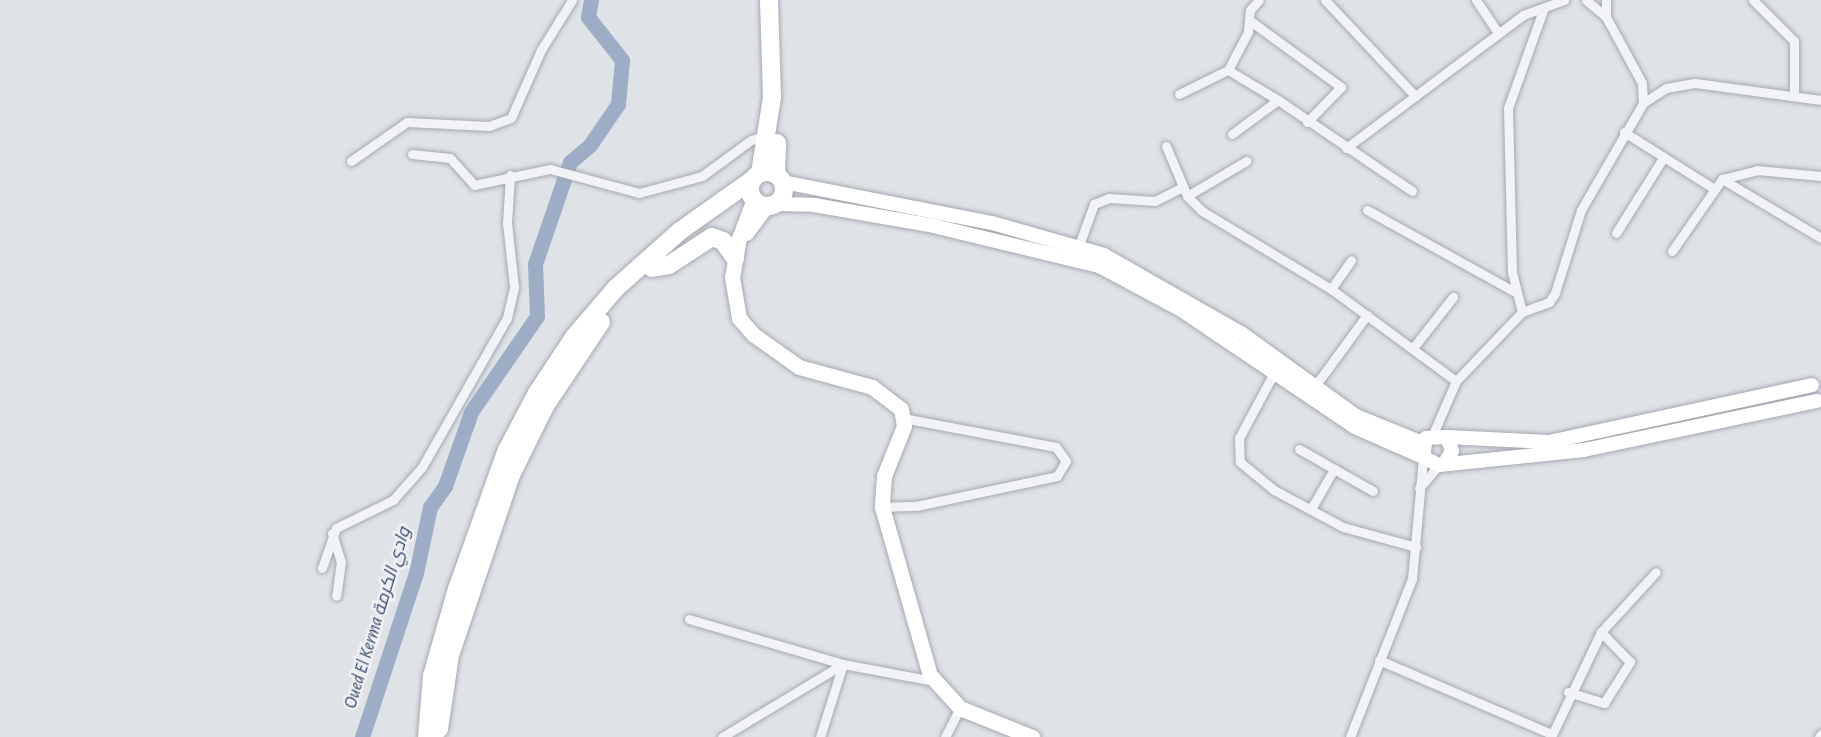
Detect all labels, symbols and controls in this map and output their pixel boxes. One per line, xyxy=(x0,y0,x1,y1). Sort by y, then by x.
water label: Oued El Kerma وادي الكرمة xyxy=(340,525,416,711)

